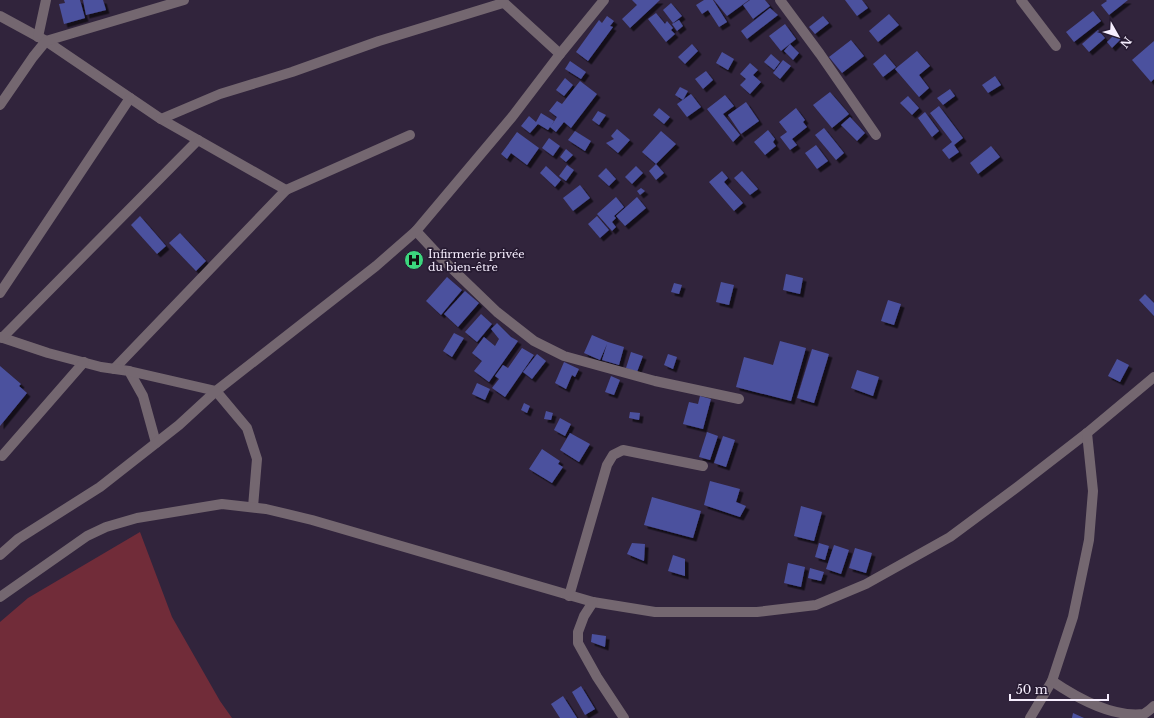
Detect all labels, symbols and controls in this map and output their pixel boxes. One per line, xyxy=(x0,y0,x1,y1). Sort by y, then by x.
north arrow xyxy=(1098,16,1138,56)
text: N xyxy=(1117,34,1134,51)
place label: Infirmerie privée du bien-être xyxy=(428,247,525,274)
hospital icon: Infirmerie privée du bien-être xyxy=(403,249,425,271)
scale bar xyxy=(1010,676,1108,702)
text: 50 m xyxy=(1016,682,1048,697)

